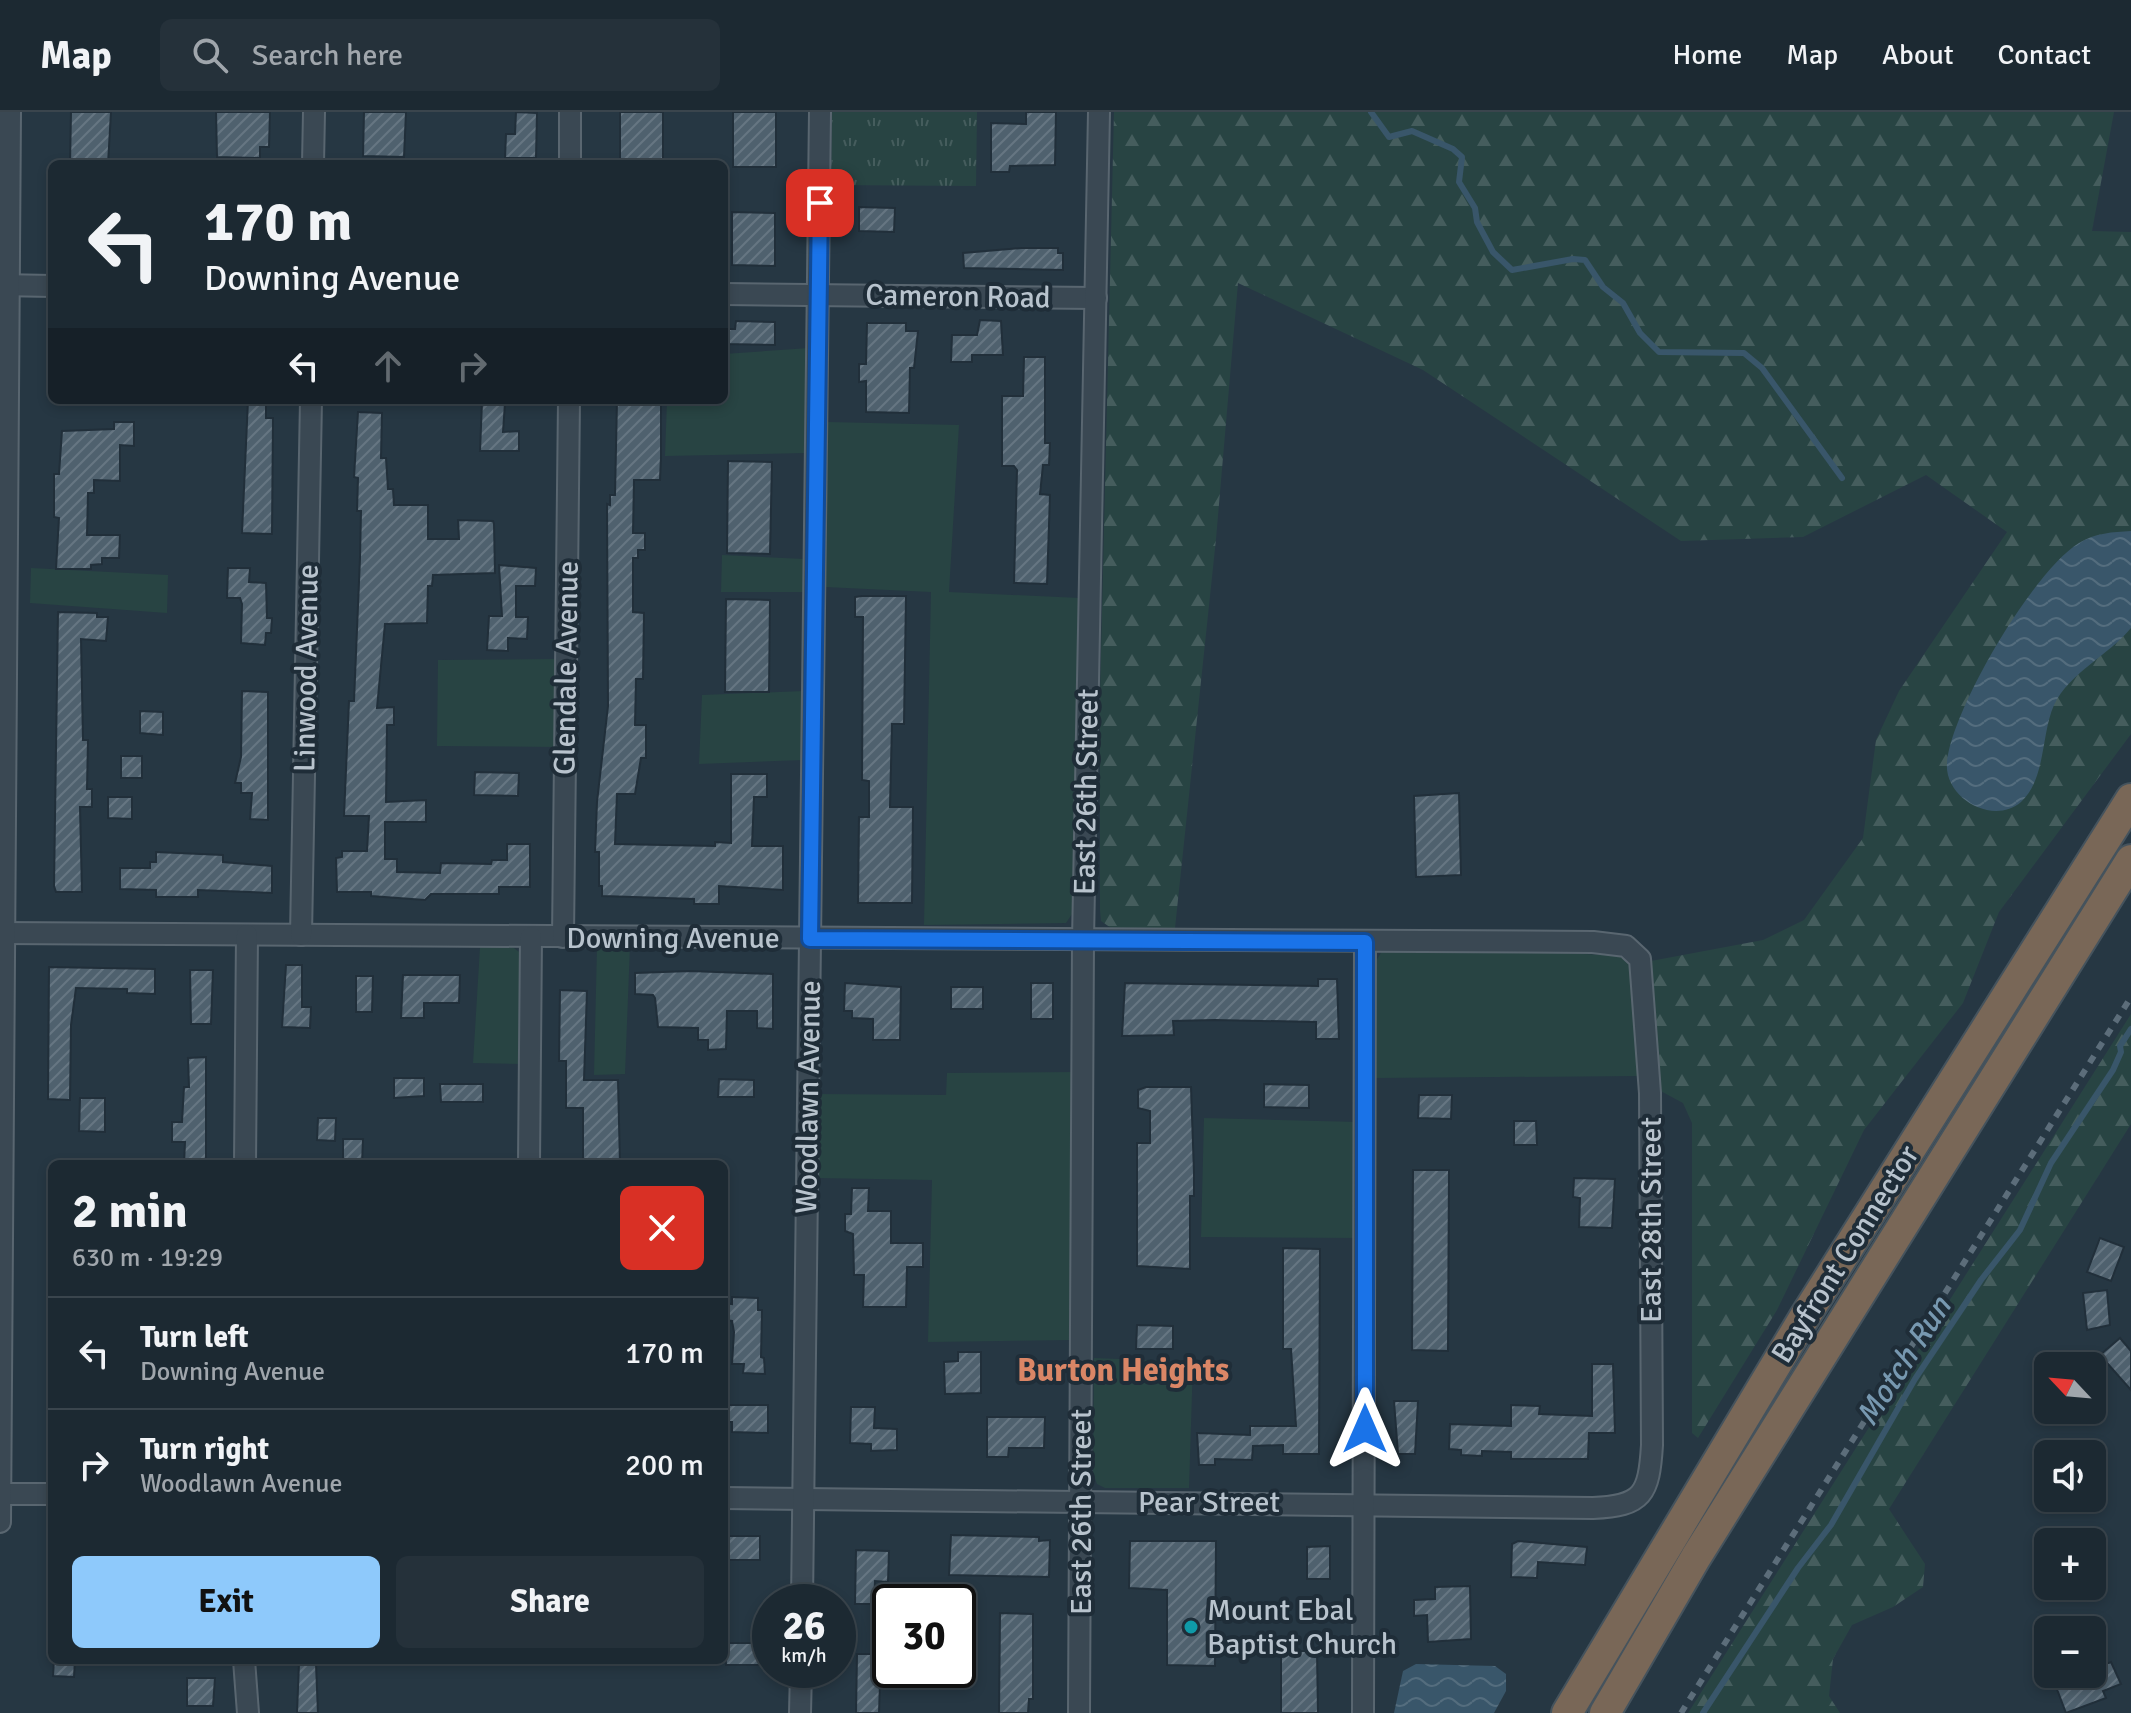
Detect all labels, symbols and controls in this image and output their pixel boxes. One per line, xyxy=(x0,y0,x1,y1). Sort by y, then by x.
search box xyxy=(160,19,720,91)
text: Map xyxy=(40,32,112,79)
icon: search xyxy=(188,33,232,77)
text: Search here xyxy=(252,37,403,74)
text: Home xyxy=(1673,38,1742,72)
text: Map xyxy=(1786,38,1838,72)
text: About xyxy=(1882,38,1954,72)
text: Contact xyxy=(1998,38,2091,72)
pin xyxy=(786,169,854,237)
icon: arrive xyxy=(798,181,842,225)
text: 170 m xyxy=(204,187,352,256)
icon: left xyxy=(72,192,176,296)
text: Downing Avenue xyxy=(204,256,460,301)
street label: Cameron Road xyxy=(865,276,1051,317)
icon: left xyxy=(282,344,326,388)
icon: ahead xyxy=(366,344,410,388)
icon: right xyxy=(450,344,494,388)
street label: Glendale Avenue xyxy=(546,561,587,775)
street label: Linwood Avenue xyxy=(286,564,327,772)
street label: East 26th Street xyxy=(1066,689,1107,895)
street label: Downing Avenue xyxy=(566,920,780,957)
street label: Woodlawn Avenue xyxy=(788,980,829,1214)
street label: East 28th Street xyxy=(1633,1117,1670,1323)
street label: Bayfront Connector xyxy=(1764,1139,1927,1370)
text: 2 min xyxy=(72,1182,188,1241)
button: close xyxy=(620,1186,704,1270)
text: 630 m · 19:29 xyxy=(72,1242,223,1274)
water label: Motch Run xyxy=(1847,1288,1960,1433)
text: Turn left xyxy=(140,1319,249,1356)
icon: left xyxy=(72,1331,116,1375)
text: 170 m xyxy=(625,1335,704,1372)
district label: Burton Heights xyxy=(1017,1351,1229,1390)
north arrow xyxy=(2034,1352,2106,1424)
map controls xyxy=(2034,1352,2106,1688)
text: Downing Avenue xyxy=(140,1356,325,1388)
position arrow xyxy=(1323,1387,1407,1471)
street label: East 26th Street xyxy=(1063,1409,1100,1615)
text: Turn right xyxy=(140,1431,269,1468)
button: sound xyxy=(2034,1440,2106,1512)
icon: right xyxy=(72,1443,116,1487)
text: 200 m xyxy=(625,1447,704,1484)
text: Woodlawn Avenue xyxy=(140,1468,342,1500)
street label: Pear Street xyxy=(1138,1484,1280,1521)
button: + xyxy=(2034,1528,2106,1600)
button: Exit xyxy=(72,1556,380,1648)
button: Share xyxy=(396,1556,704,1648)
speed limit sign: 30 xyxy=(872,1584,976,1688)
place label: Mount Ebal Baptist Church xyxy=(1207,1592,1397,1663)
text: 26 xyxy=(782,1601,826,1651)
button: − xyxy=(2034,1616,2106,1688)
marker: Mount Ebal Baptist Church xyxy=(1182,1618,1200,1636)
text: km/h xyxy=(781,1643,827,1668)

